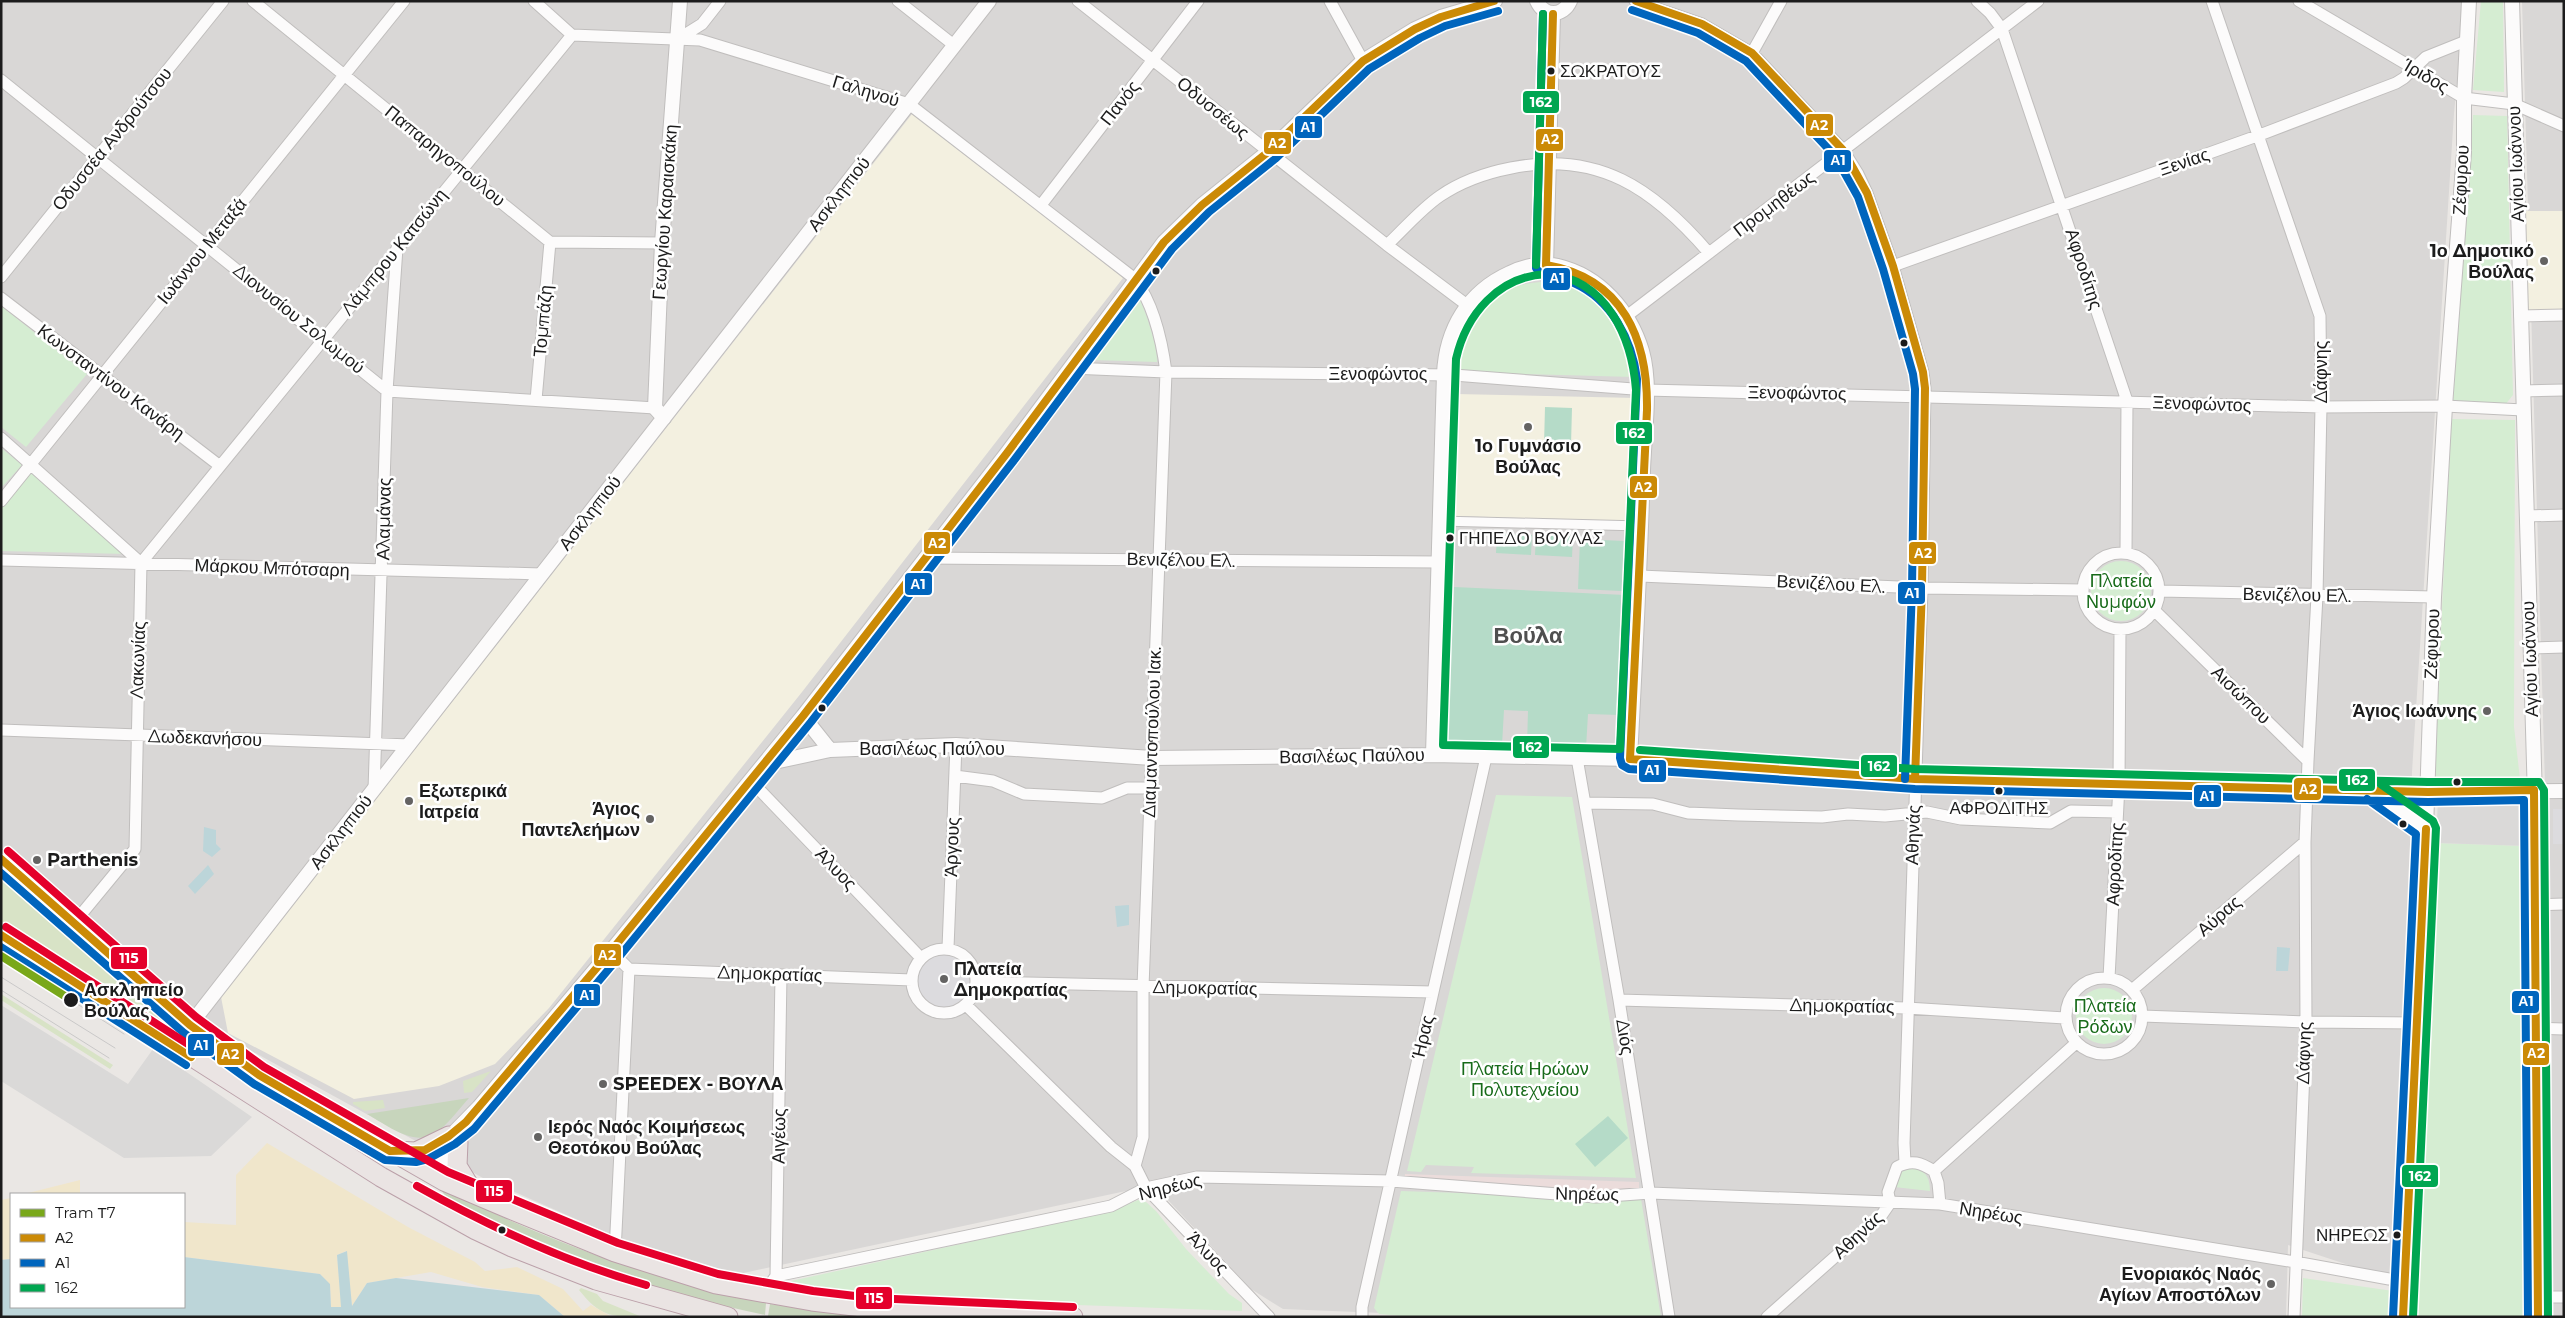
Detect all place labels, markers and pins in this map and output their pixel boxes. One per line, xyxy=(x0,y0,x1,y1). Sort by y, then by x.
place label: ΣΩΚΡΑΤΟΥΣ xyxy=(1560,61,1661,81)
marker: ΣΩΚΡΑΤΟΥΣ xyxy=(1546,66,1556,76)
place label: 1ο Δημοτικό Βούλας xyxy=(2430,240,2534,283)
marker: 1ο Δημοτικό Βούλας xyxy=(2538,255,2550,267)
unlabelled marker xyxy=(1151,266,1161,276)
unlabelled marker xyxy=(1899,338,1909,348)
marker: 1ο Γυμνάσιο Βούλας xyxy=(1522,421,1534,433)
place label: 1ο Γυμνάσιο Βούλας xyxy=(1475,435,1581,478)
place label: ΓΗΠΕΔΟ ΒΟΥΛΑΣ xyxy=(1459,528,1603,548)
marker: ΓΗΠΕΔΟ ΒΟΥΛΑΣ xyxy=(1445,533,1455,543)
place label: Άγιος Ιωάννης xyxy=(2353,700,2477,722)
unlabelled marker xyxy=(817,703,827,713)
marker: Άγιος Ιωάννης xyxy=(2481,705,2493,717)
unlabelled marker xyxy=(2452,777,2462,787)
place label: Εξωτερικά Ιατρεία xyxy=(419,780,507,823)
marker: ΑΦΡΟΔΙΤΗΣ xyxy=(1994,786,2004,796)
marker: Εξωτερικά Ιατρεία xyxy=(403,795,415,807)
place label: Άγιος Παντελεήμων xyxy=(521,798,640,841)
place label: ΑΦΡΟΔΙΤΗΣ xyxy=(1949,798,2049,818)
marker: Άγιος Παντελεήμων xyxy=(644,813,656,825)
unlabelled marker xyxy=(2398,819,2408,829)
place label: Parthenis xyxy=(47,849,139,871)
marker: Parthenis xyxy=(31,854,43,866)
place label: Πλατεία Δημοκρατίας xyxy=(953,958,1068,1001)
marker: Πλατεία Δημοκρατίας xyxy=(938,973,950,985)
place label: Ασκληπιείο Βούλας xyxy=(84,979,184,1022)
marker: Ασκληπιείο Βούλας xyxy=(62,991,80,1009)
place label: SPEEDEX - ΒΟΥΛΑ xyxy=(613,1073,783,1095)
marker: SPEEDEX - ΒΟΥΛΑ xyxy=(597,1078,609,1090)
place label: Ιερός Ναός Κοιμήσεως Θεοτόκου Βούλας xyxy=(548,1116,745,1159)
marker: Ιερός Ναός Κοιμήσεως Θεοτόκου Βούλας xyxy=(532,1131,544,1143)
unlabelled marker xyxy=(497,1225,507,1235)
place label: ΝΗΡΕΩΣ xyxy=(2316,1225,2388,1245)
marker: ΝΗΡΕΩΣ xyxy=(2392,1230,2402,1240)
place label: Ενοριακός Ναός Αγίων Αποστόλων xyxy=(2099,1263,2261,1306)
marker: Ενοριακός Ναός Αγίων Αποστόλων xyxy=(2265,1278,2277,1290)

